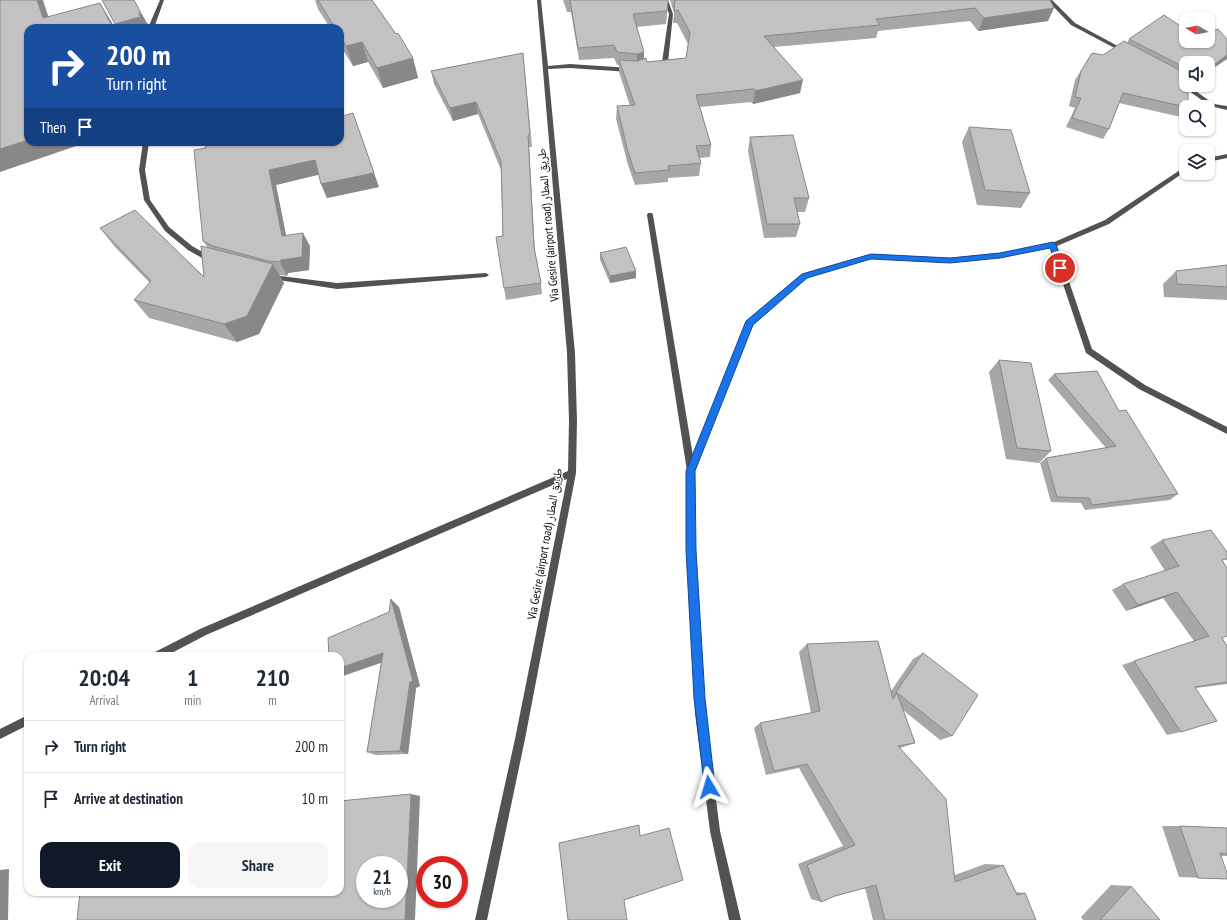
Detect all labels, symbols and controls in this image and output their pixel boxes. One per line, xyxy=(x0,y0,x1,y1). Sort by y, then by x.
north arrow xyxy=(1179,12,1215,48)
map controls xyxy=(1179,12,1215,180)
text: 200 m xyxy=(106,36,170,73)
icon: right xyxy=(40,40,92,92)
button: sound xyxy=(1179,56,1215,92)
text: Turn right xyxy=(106,72,166,95)
button: search xyxy=(1179,100,1215,136)
icon: arrive xyxy=(74,116,96,138)
text: Then xyxy=(40,118,66,137)
button: layers xyxy=(1179,144,1215,180)
street label: Via Gesire (airport road) طريق المطار xyxy=(533,148,562,303)
pin xyxy=(1043,251,1077,285)
icon: arrive xyxy=(1049,257,1071,279)
street label: Via Gesire (airport road) طريق المطار xyxy=(524,467,565,622)
text: 20:04 xyxy=(78,662,130,693)
text: 1 xyxy=(187,662,198,693)
text: 210 xyxy=(255,662,290,693)
text: Arrival xyxy=(89,692,119,709)
text: min xyxy=(184,692,201,709)
text: m xyxy=(268,692,277,709)
icon: right xyxy=(40,736,62,758)
text: Turn right xyxy=(74,737,126,756)
text: 200 m xyxy=(295,737,328,756)
position arrow xyxy=(688,766,730,808)
icon: arrive xyxy=(40,788,62,810)
text: Arrive at destination xyxy=(74,789,183,808)
text: 10 m xyxy=(302,789,328,808)
button: Exit xyxy=(40,842,180,888)
button: Share xyxy=(188,842,328,888)
speed limit sign: 30 xyxy=(416,856,468,908)
text: 21 xyxy=(372,864,392,890)
text: km/h xyxy=(373,885,391,898)

